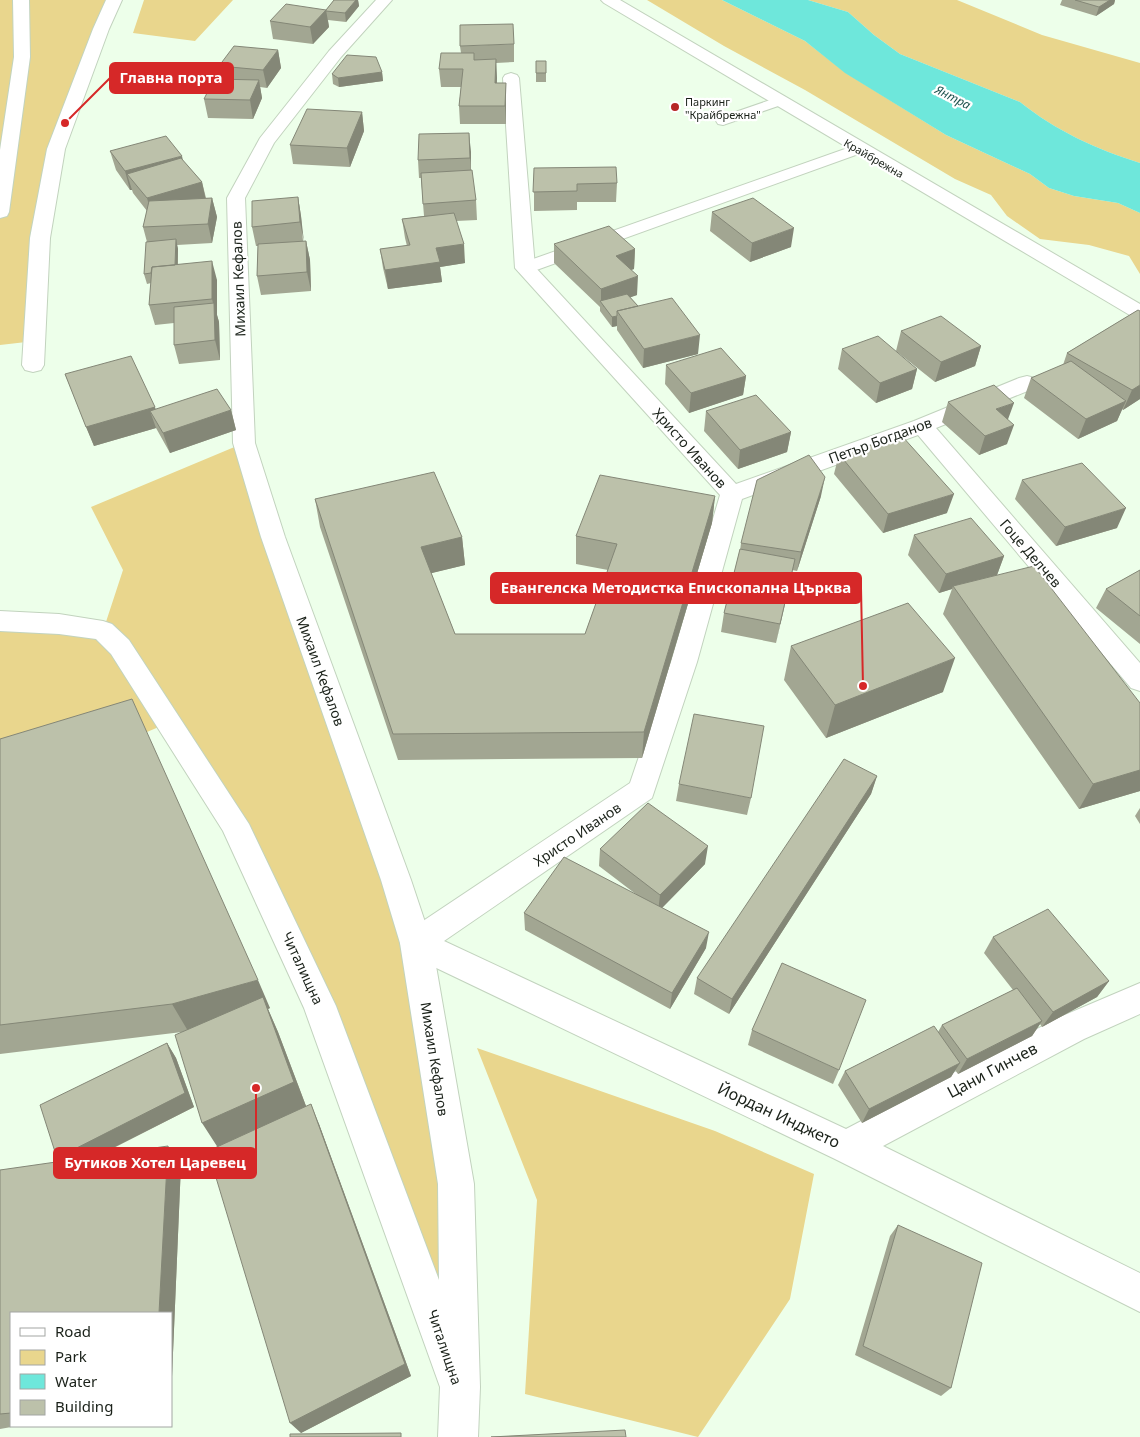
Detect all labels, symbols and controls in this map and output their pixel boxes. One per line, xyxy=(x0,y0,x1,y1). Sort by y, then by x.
callout: Главна порта xyxy=(110,63,233,93)
text: Главна порта xyxy=(120,67,222,87)
water label: Янтра xyxy=(931,80,974,113)
place label: Паркинг "Крайбрежна" xyxy=(685,94,761,122)
marker: Паркинг "Крайбрежна" xyxy=(669,101,681,113)
street label: Крайбрежна xyxy=(841,135,907,181)
street label: Михаил Кефалов xyxy=(226,221,250,337)
street label: Христо Иванов xyxy=(649,404,731,492)
street label: Петър Богданов xyxy=(826,412,934,468)
street label: Гоце Делчев xyxy=(996,515,1066,591)
callout: Евангелска Методистка Епископална Църква xyxy=(491,573,861,603)
text: Евангелска Методистка Епископална Църква xyxy=(501,577,851,597)
street label: Михаил Кефалов xyxy=(292,614,350,729)
street label: Христо Иванов xyxy=(530,798,625,870)
street label: Читалищна xyxy=(278,929,328,1007)
street label: Михаил Кефалов xyxy=(417,1001,453,1118)
street label: Цани Гинчев xyxy=(943,1037,1041,1103)
street label: Йордан Инджето xyxy=(714,1077,844,1153)
callout: Бутиков Хотел Царевец xyxy=(54,1148,256,1178)
text: Бутиков Хотел Царевец xyxy=(64,1152,246,1172)
street label: Читалищна xyxy=(423,1307,467,1387)
legend xyxy=(10,1312,172,1427)
text: Road xyxy=(55,1321,91,1341)
text: Park xyxy=(55,1346,87,1366)
text: Water xyxy=(55,1371,97,1391)
text: Building xyxy=(55,1396,113,1416)

